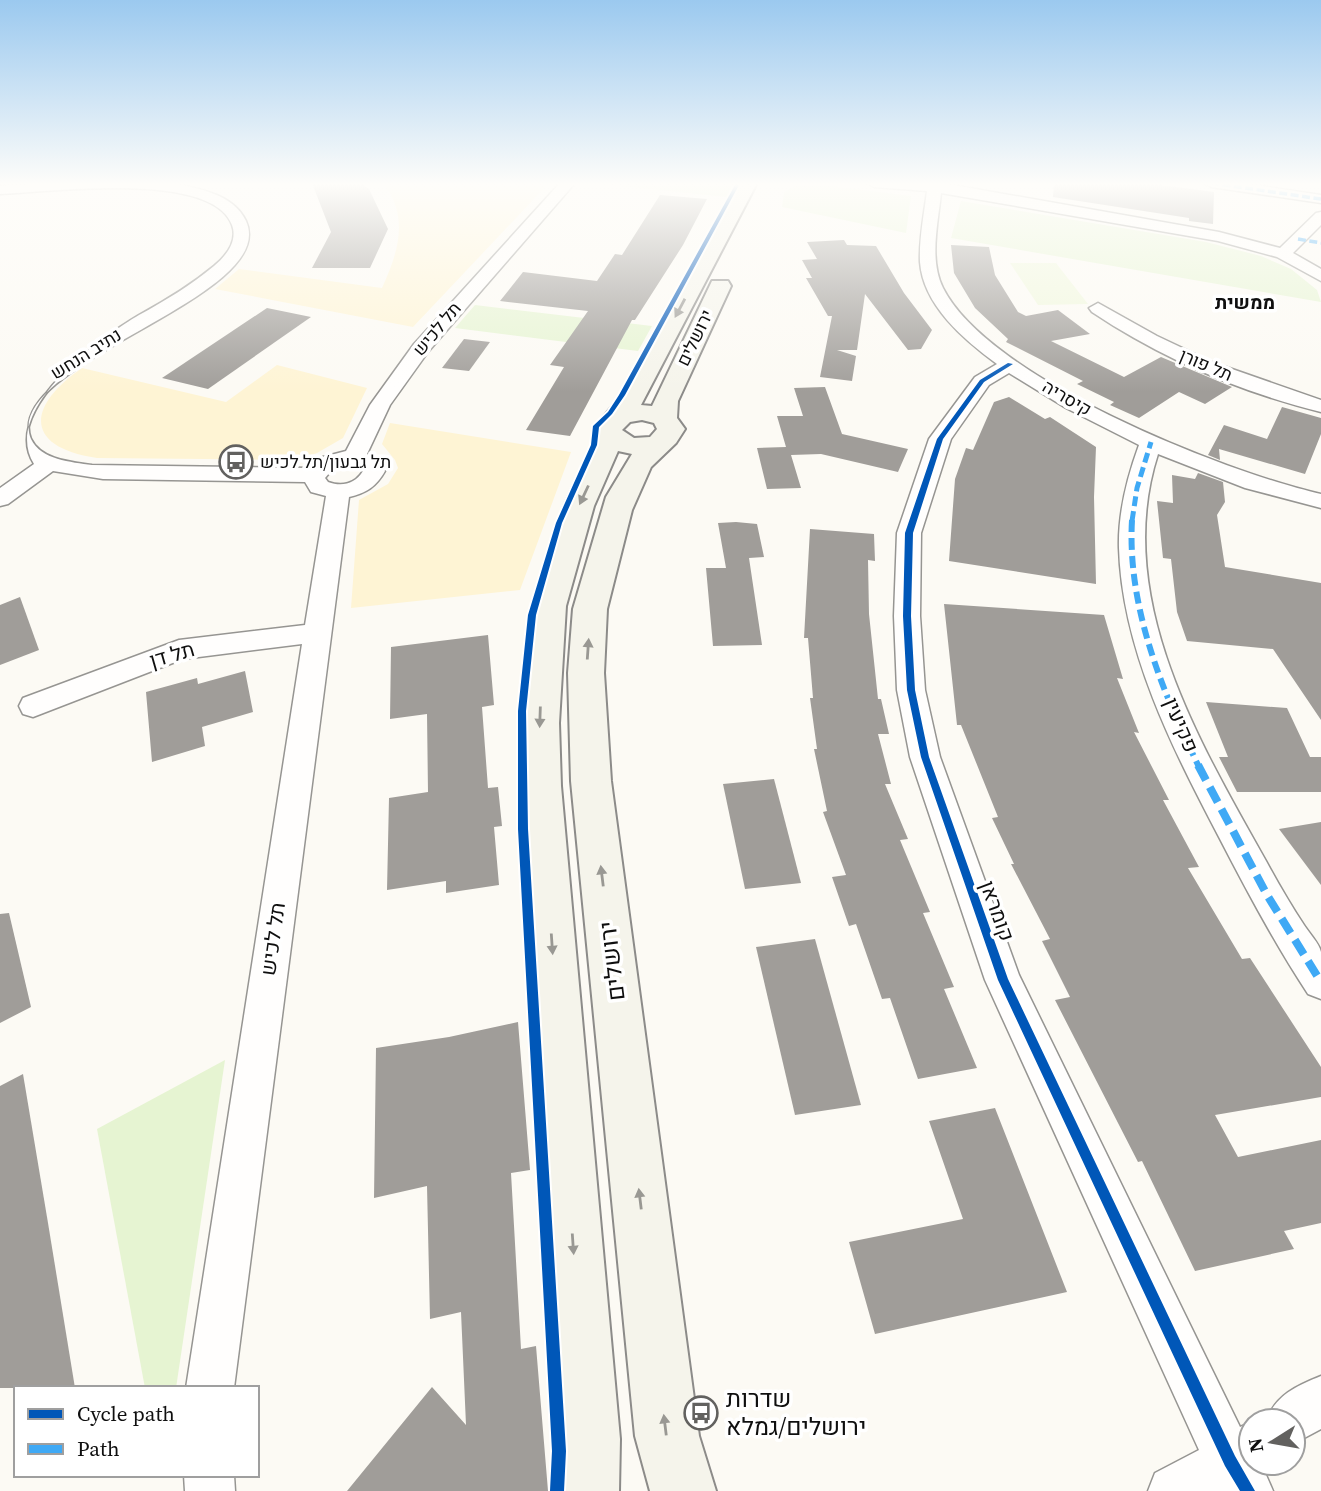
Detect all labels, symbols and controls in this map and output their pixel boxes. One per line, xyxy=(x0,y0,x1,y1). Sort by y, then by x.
district label: ממשית xyxy=(1215,289,1275,315)
street label: תל לכיש xyxy=(407,296,467,361)
one-way arrow xyxy=(674,298,686,318)
street label: ירושלים xyxy=(670,305,719,370)
street label: נתיב הנחש xyxy=(46,322,126,385)
street label: תל פורן xyxy=(1176,342,1237,387)
street label: קיסריה xyxy=(1038,374,1096,422)
bus stop icon: תל גבעון/תל לכיש xyxy=(217,443,255,481)
place label: תל גבעון/תל לכיש xyxy=(260,449,391,474)
one-way arrow xyxy=(579,485,590,505)
street label: תל דן xyxy=(146,634,198,675)
one-way arrow xyxy=(583,638,594,660)
street label: פקיעין xyxy=(1157,693,1206,757)
one-way arrow xyxy=(534,706,546,728)
one-way arrow xyxy=(596,865,607,887)
street label: קומראן xyxy=(973,877,1022,945)
street label: תל לכיש xyxy=(253,900,292,978)
street label: ירושלים xyxy=(590,919,633,1003)
one-way arrow xyxy=(547,933,558,955)
one-way arrow xyxy=(634,1188,645,1210)
one-way arrow xyxy=(568,1233,579,1255)
place label: שדרות ירושלים/גמלא xyxy=(726,1382,866,1443)
legend xyxy=(14,1386,259,1477)
bus stop icon: שדרות ירושלים/גמלא xyxy=(682,1394,720,1432)
text: Cycle path xyxy=(77,1399,175,1428)
north arrow xyxy=(1237,1407,1307,1477)
one-way arrow xyxy=(660,1414,671,1436)
text: Path xyxy=(77,1434,120,1463)
text: N xyxy=(1241,1436,1269,1455)

